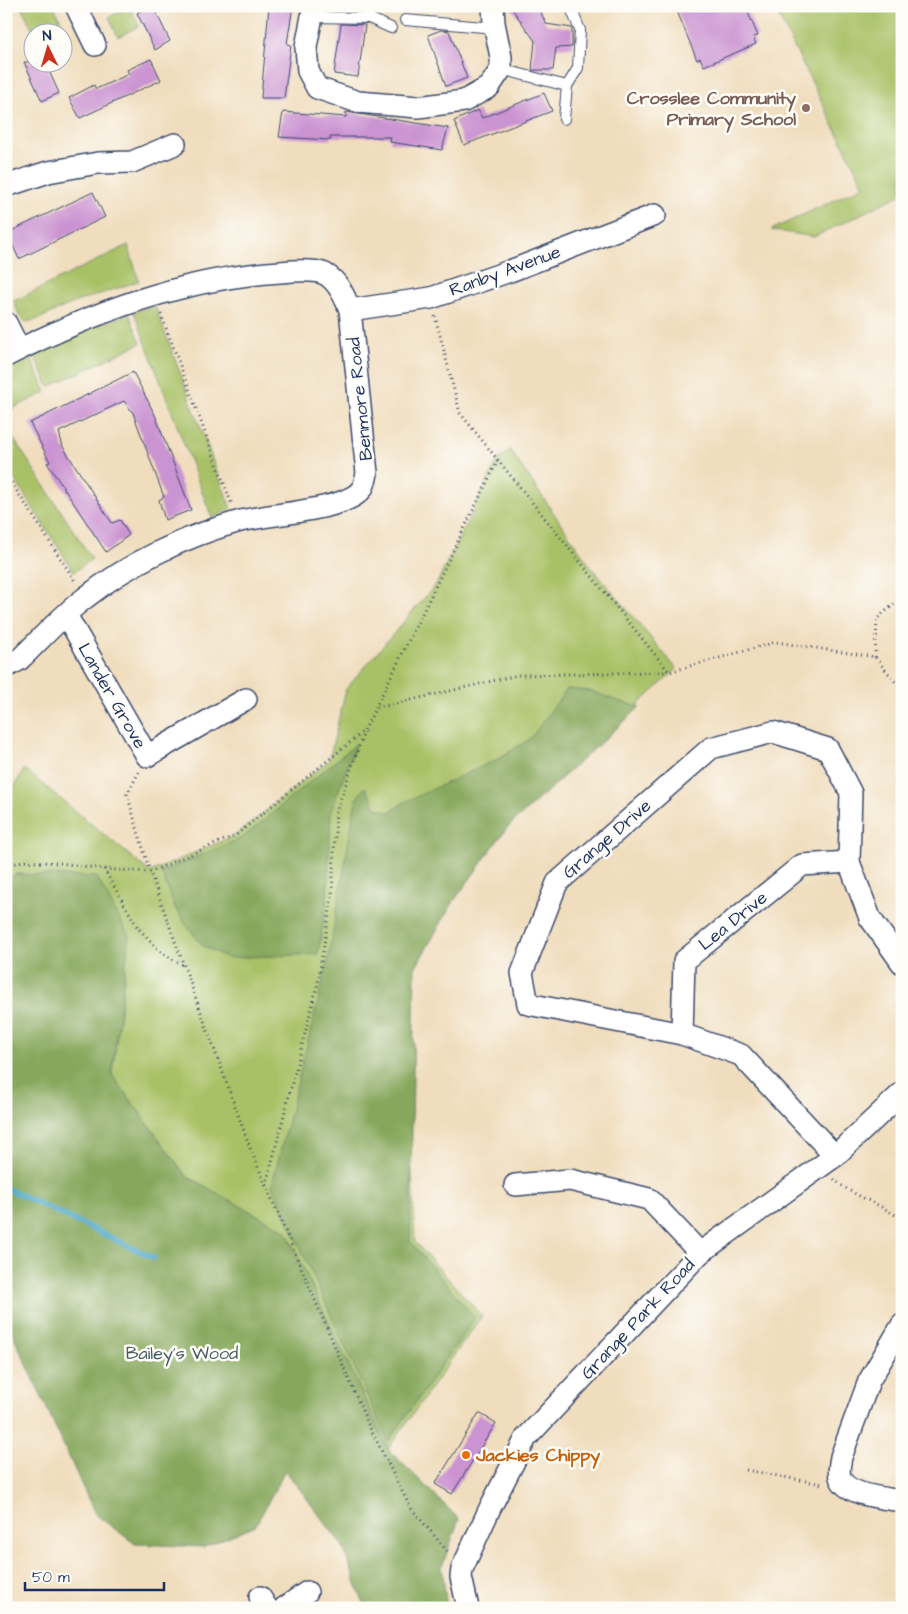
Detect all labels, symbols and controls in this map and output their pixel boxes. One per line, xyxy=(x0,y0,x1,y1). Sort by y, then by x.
north arrow xyxy=(22,22,72,72)
text: N xyxy=(42,26,52,46)
place label: Crosslee Community Primary School xyxy=(627,86,796,133)
marker: Crosslee Community Primary School xyxy=(800,102,812,114)
street label: Ranby Avenue xyxy=(446,239,565,304)
street label: Benmore Road xyxy=(341,336,379,462)
street label: Lander Grove xyxy=(72,639,153,754)
street label: Grange Drive xyxy=(557,793,658,885)
street label: Lea Drive xyxy=(693,885,773,957)
street label: Grange Park Road xyxy=(575,1253,701,1386)
park label: Bailey's Wood xyxy=(126,1341,238,1367)
place label: Jackies Chippy xyxy=(475,1443,600,1469)
marker: Jackies Chippy xyxy=(460,1449,472,1461)
scale bar xyxy=(25,1559,164,1591)
text: 50 m xyxy=(32,1567,70,1588)

